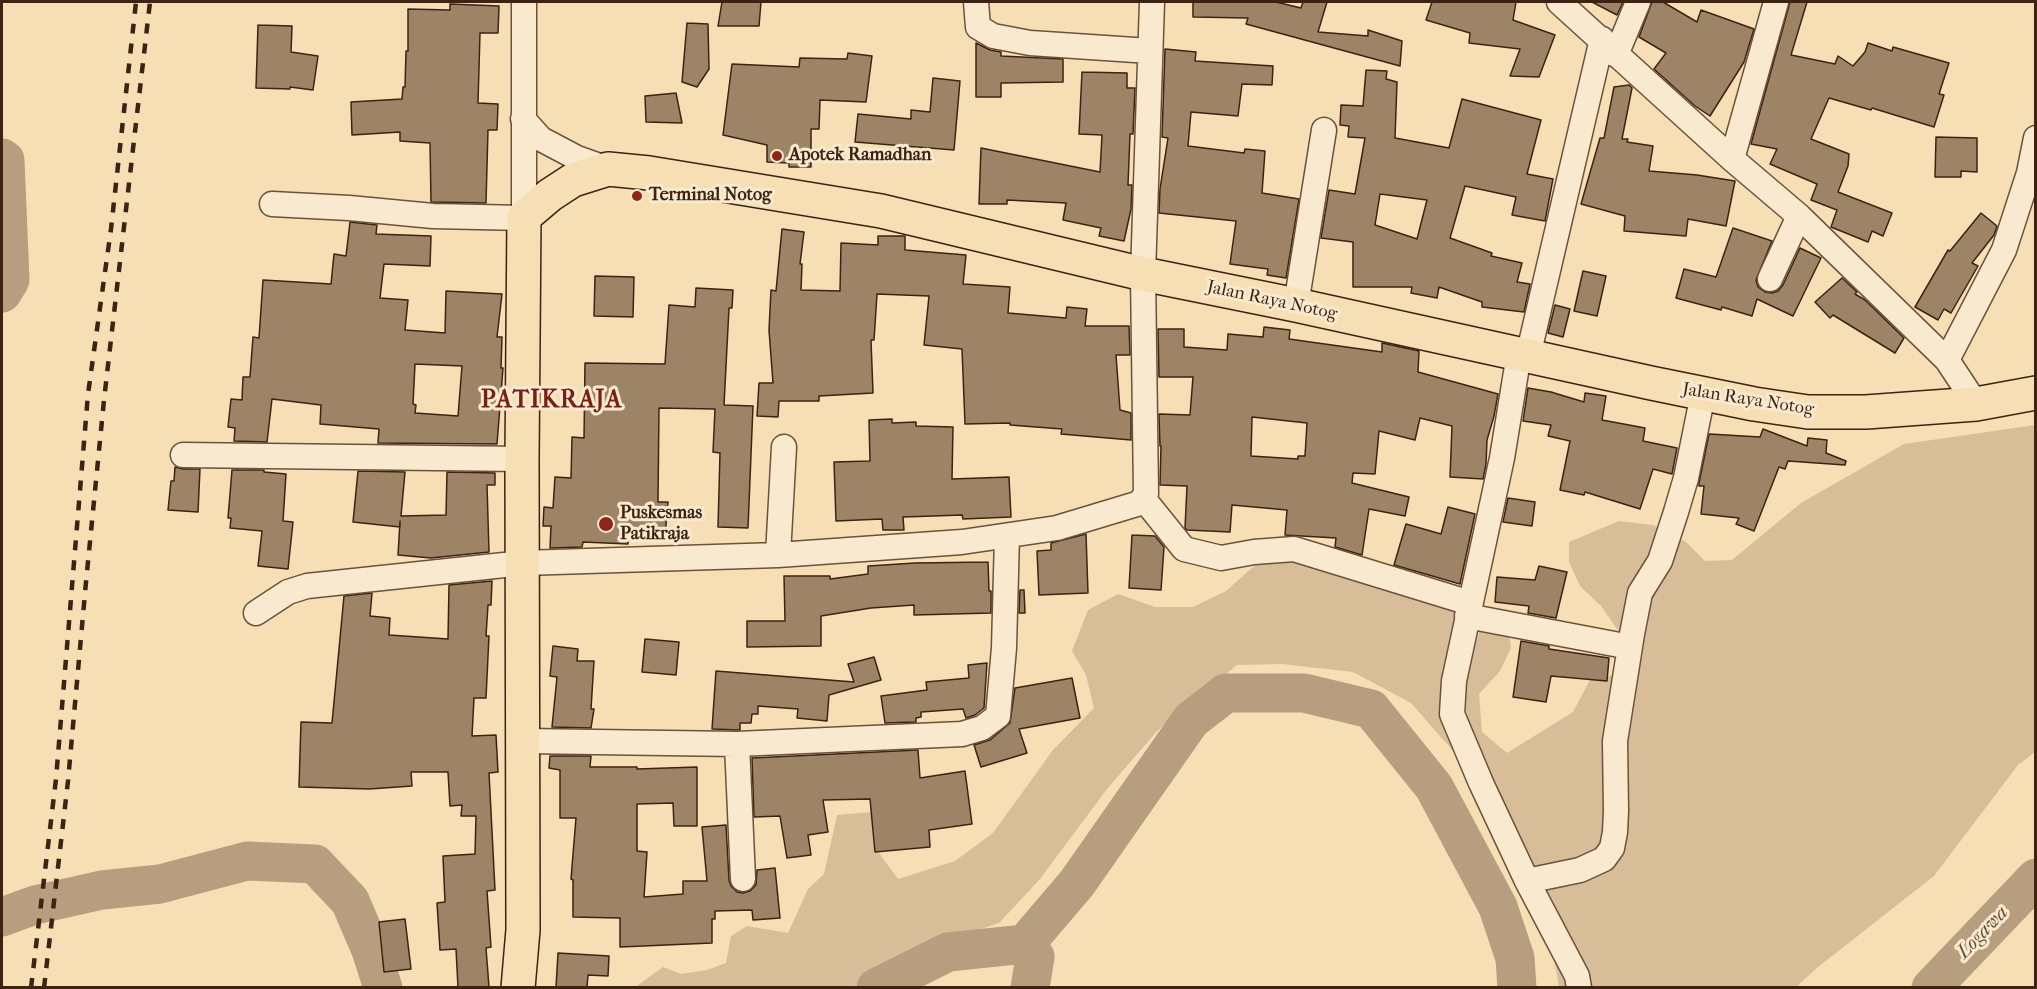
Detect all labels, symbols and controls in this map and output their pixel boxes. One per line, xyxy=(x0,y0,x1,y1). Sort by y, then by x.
place label: Apotek Ramadhan xyxy=(789,145,932,167)
marker: Apotek Ramadhan xyxy=(770,149,784,163)
place label: Terminal Notog xyxy=(649,185,772,207)
marker: Terminal Notog xyxy=(630,189,644,203)
street label: Jalan Raya Notog xyxy=(1205,277,1339,325)
street label: Jalan Raya Notog xyxy=(1681,379,1815,421)
district label: PATIKRAJA xyxy=(481,387,623,415)
place label: Puskesmas Patikraja xyxy=(620,503,702,546)
marker: Puskesmas Patikraja xyxy=(597,515,615,533)
water label: Logawa xyxy=(1952,902,2014,964)

